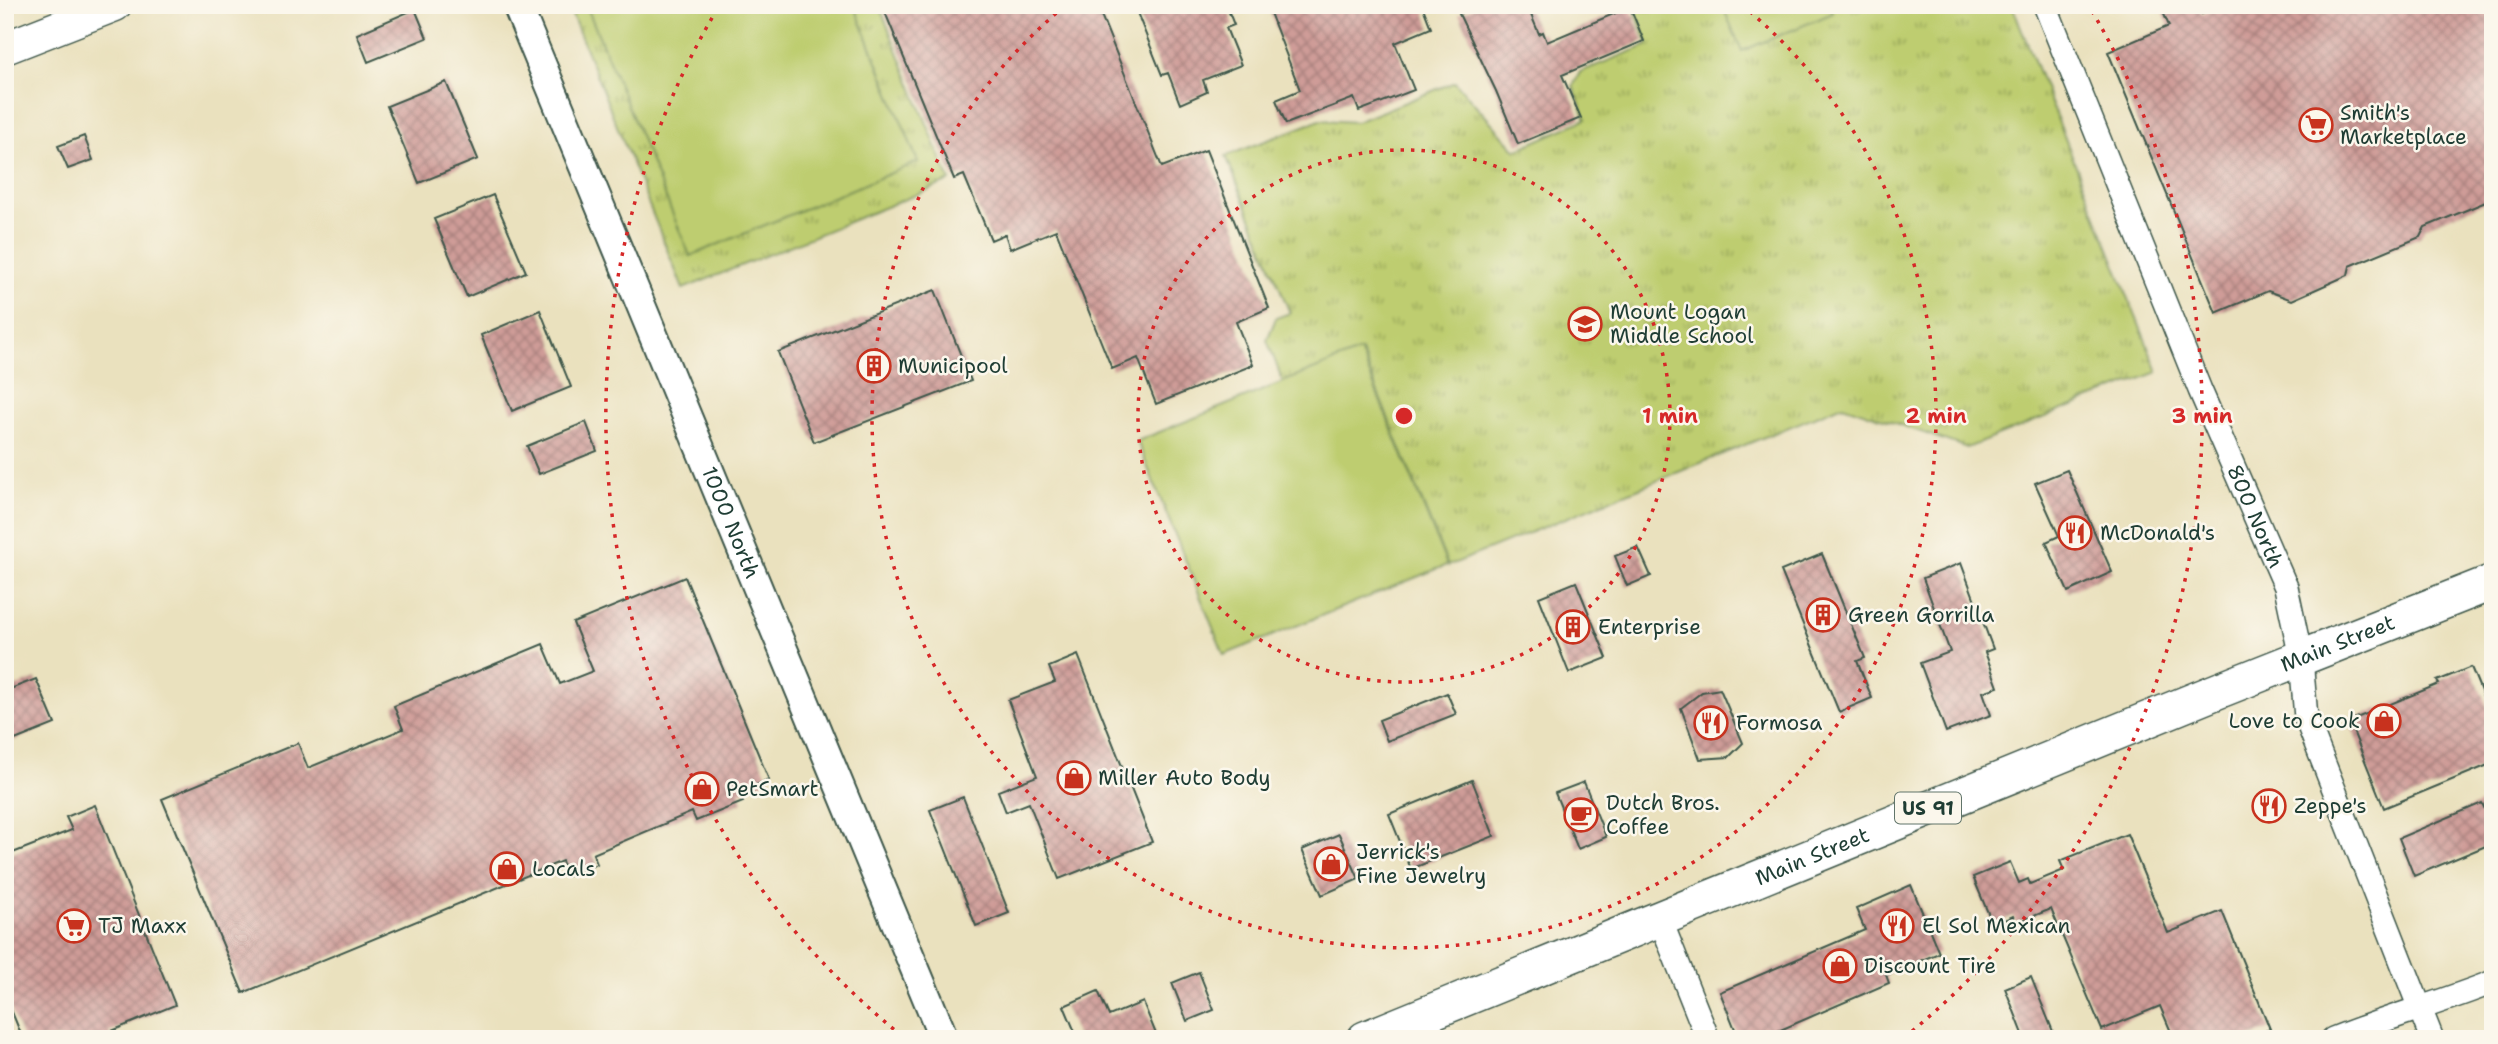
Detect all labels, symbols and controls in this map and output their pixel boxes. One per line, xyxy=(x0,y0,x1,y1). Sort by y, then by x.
place label: Smith's Marketplace xyxy=(2340,99,2467,151)
supermarket icon: Smith's Marketplace xyxy=(2297,106,2335,144)
place label: Mount Logan Middle School xyxy=(1610,298,1754,350)
school or university icon: Mount Logan Middle School xyxy=(1566,305,1604,343)
building icon: Municipool xyxy=(855,347,893,385)
place label: Municipool xyxy=(898,352,1008,380)
text: 1 min xyxy=(1642,402,1698,430)
text: 2 min xyxy=(1905,402,1967,430)
text: 3 min xyxy=(2171,402,2233,430)
centre of rings xyxy=(1392,404,1416,428)
street label: 800 North xyxy=(2220,460,2290,573)
street label: 1000 North xyxy=(695,462,766,583)
restaurant icon: McDonald's xyxy=(2056,514,2094,552)
place label: McDonald's xyxy=(2100,519,2215,547)
building icon: Green Gorrilla xyxy=(1804,596,1842,634)
place label: Green Gorrilla xyxy=(1848,601,1994,629)
building icon: Enterprise xyxy=(1554,608,1592,646)
street label: Main Street xyxy=(2276,608,2399,679)
place label: Enterprise xyxy=(1598,613,1701,641)
shop icon: Love to Cook xyxy=(2365,702,2403,740)
restaurant icon: Formosa xyxy=(1692,704,1730,742)
place label: Love to Cook xyxy=(2228,707,2360,735)
place label: Formosa xyxy=(1736,709,1822,737)
shop icon: Miller Auto Body xyxy=(1055,759,1093,797)
place label: Miller Auto Body xyxy=(1098,764,1271,792)
shop icon: PetSmart xyxy=(683,770,721,808)
place label: PetSmart xyxy=(726,775,819,803)
restaurant icon: Zeppe's xyxy=(2250,787,2288,825)
place label: Dutch Bros. Coffee xyxy=(1606,789,1720,841)
road number: US 91 xyxy=(1895,792,1961,824)
place label: Zeppe's xyxy=(2294,792,2367,820)
cafe icon: Dutch Bros. Coffee xyxy=(1562,796,1600,834)
street label: Main Street xyxy=(1751,821,1873,892)
place label: Jerrick's Fine Jewelry xyxy=(1356,838,1486,890)
shop icon: Jerrick's Fine Jewelry xyxy=(1312,845,1350,883)
shop icon: Locals xyxy=(488,850,526,888)
place label: Locals xyxy=(532,855,596,883)
supermarket icon: TJ Maxx xyxy=(55,907,93,945)
restaurant icon: El Sol Mexican xyxy=(1878,907,1916,945)
place label: TJ Maxx xyxy=(98,912,186,940)
place label: El Sol Mexican xyxy=(1922,912,2071,940)
shop icon: Discount Tire xyxy=(1821,947,1859,985)
place label: Discount Tire xyxy=(1864,952,1996,980)

